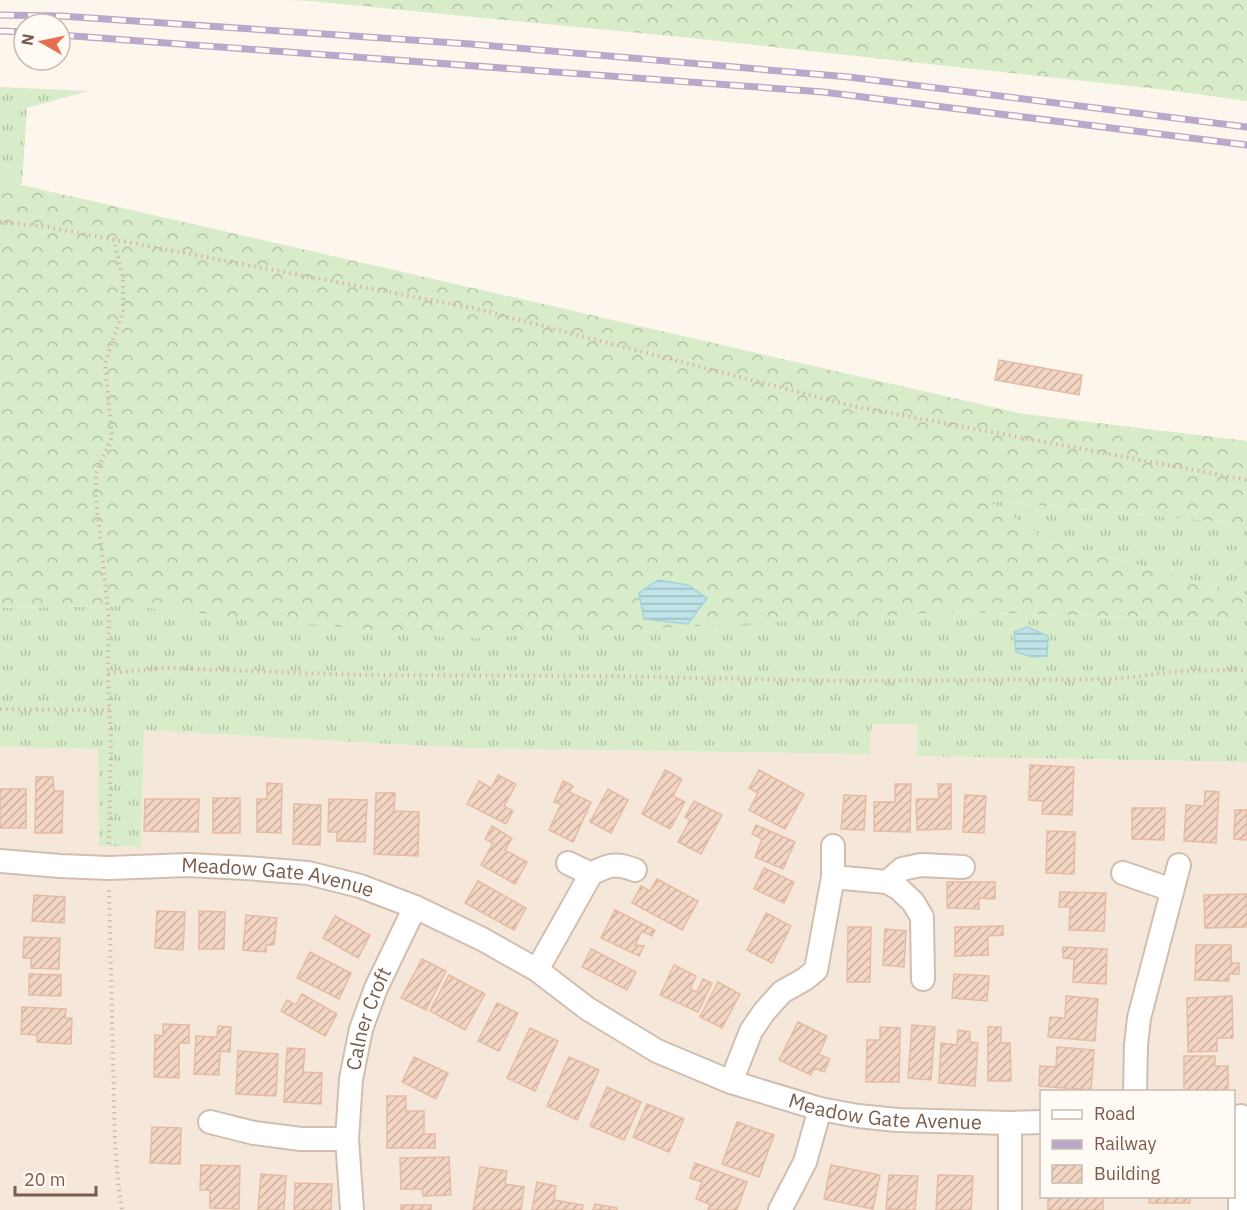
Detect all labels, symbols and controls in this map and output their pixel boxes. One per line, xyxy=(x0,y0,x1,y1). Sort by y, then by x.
north arrow xyxy=(12,12,72,72)
text: N xyxy=(16,32,38,47)
street label: Meadow Gate Avenue xyxy=(181,851,378,903)
street label: Calner Croft xyxy=(339,962,397,1073)
street label: Meadow Gate Avenue xyxy=(786,1086,982,1135)
legend xyxy=(1040,1090,1235,1198)
text: Road xyxy=(1094,1102,1135,1125)
text: Railway xyxy=(1094,1132,1156,1155)
scale bar xyxy=(15,1159,96,1197)
text: Building xyxy=(1094,1162,1161,1185)
text: 20 m xyxy=(24,1168,66,1191)

